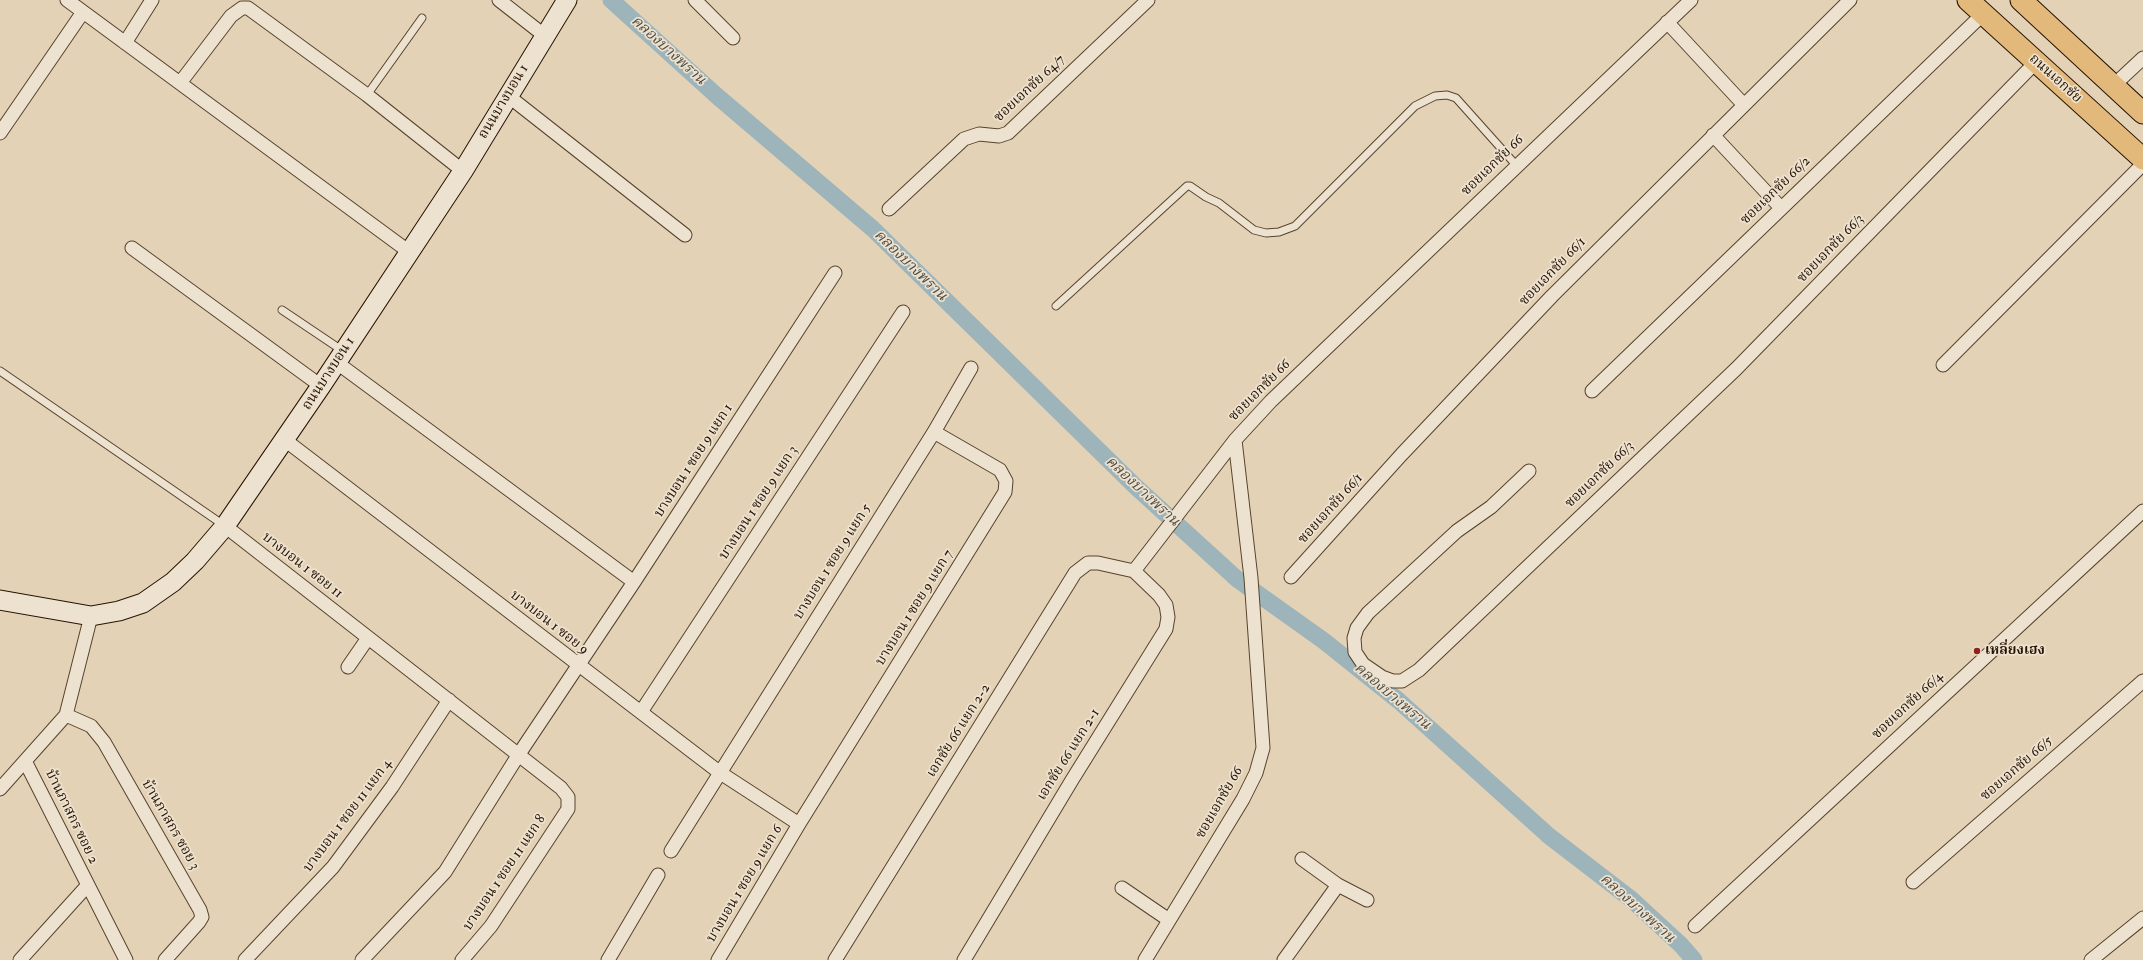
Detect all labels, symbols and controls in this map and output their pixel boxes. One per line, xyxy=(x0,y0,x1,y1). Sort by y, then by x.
water label: คลองบางพราน xyxy=(627,13,709,89)
street label: ถนนเอกชัย xyxy=(2025,51,2085,107)
street label: ซอยเอกชัย 64/7 xyxy=(991,52,1069,126)
street label: ถนนบางบอน 1 xyxy=(475,62,533,142)
street label: ซอยเอกชัย 66 xyxy=(1458,132,1528,200)
street label: ซอยเอกชัย 66/2 xyxy=(1738,153,1814,229)
street label: ซอยเอกชัย 66/3 xyxy=(1794,211,1868,287)
water label: คลองบางพราน xyxy=(870,227,950,305)
street label: ซอยเอกชัย 66/1 xyxy=(1516,234,1590,310)
street label: ถนนบางบอน 1 xyxy=(299,334,359,414)
street label: ซอยเอกชัย 66 xyxy=(1226,357,1294,425)
street label: บางบอน 1 ซอย 9 แยก 1 xyxy=(651,401,737,521)
street label: ซอยเอกชัย 66/3 xyxy=(1562,438,1638,512)
street label: บางบอน 1 ซอย 9 แยก 3 xyxy=(716,443,802,563)
water label: คลองบางพราน xyxy=(1101,453,1183,531)
street label: ซอยเอกชัย 66/1 xyxy=(1295,470,1367,548)
street label: บางบอน 1 ซอย 9 แยก 5 xyxy=(791,501,875,623)
street label: บางบอน 1 ซอย 11 xyxy=(258,529,346,603)
street label: บางบอน 1 ซอย 9 แยก 7 xyxy=(873,547,957,669)
street label: บางบอน 1 ซอย 9 xyxy=(506,587,592,659)
place label: เหลี่ยงเฮง xyxy=(1985,643,2045,659)
marker: เหลี่ยงเฮง xyxy=(1972,646,1982,656)
water label: คลองบางพราน xyxy=(1350,660,1434,734)
street label: ซอยเอกชัย 66/4 xyxy=(1869,669,1947,743)
street label: เอกชัย 66 แยก 2-2 xyxy=(924,681,994,781)
street label: เอกชัย 66 แยก 2-1 xyxy=(1034,706,1104,804)
street label: ซอยเอกชัย 66/5 xyxy=(1978,733,2056,805)
street label: บางบอน 1 ซอย 11 แยก 4 xyxy=(300,756,396,876)
street label: ซอยเอกชัย 66 xyxy=(1193,764,1247,842)
street label: บ้านภาสกร ซอย 2 xyxy=(41,767,101,867)
street label: บ้านภาสกร ซอย 3 xyxy=(137,777,203,873)
street label: บางบอน 1 ซอย 11 แยก 8 xyxy=(460,812,550,934)
street label: บางบอน 1 ซอย 9 แยก 6 xyxy=(703,822,787,946)
water label: คลองบางพราน xyxy=(1596,871,1678,947)

